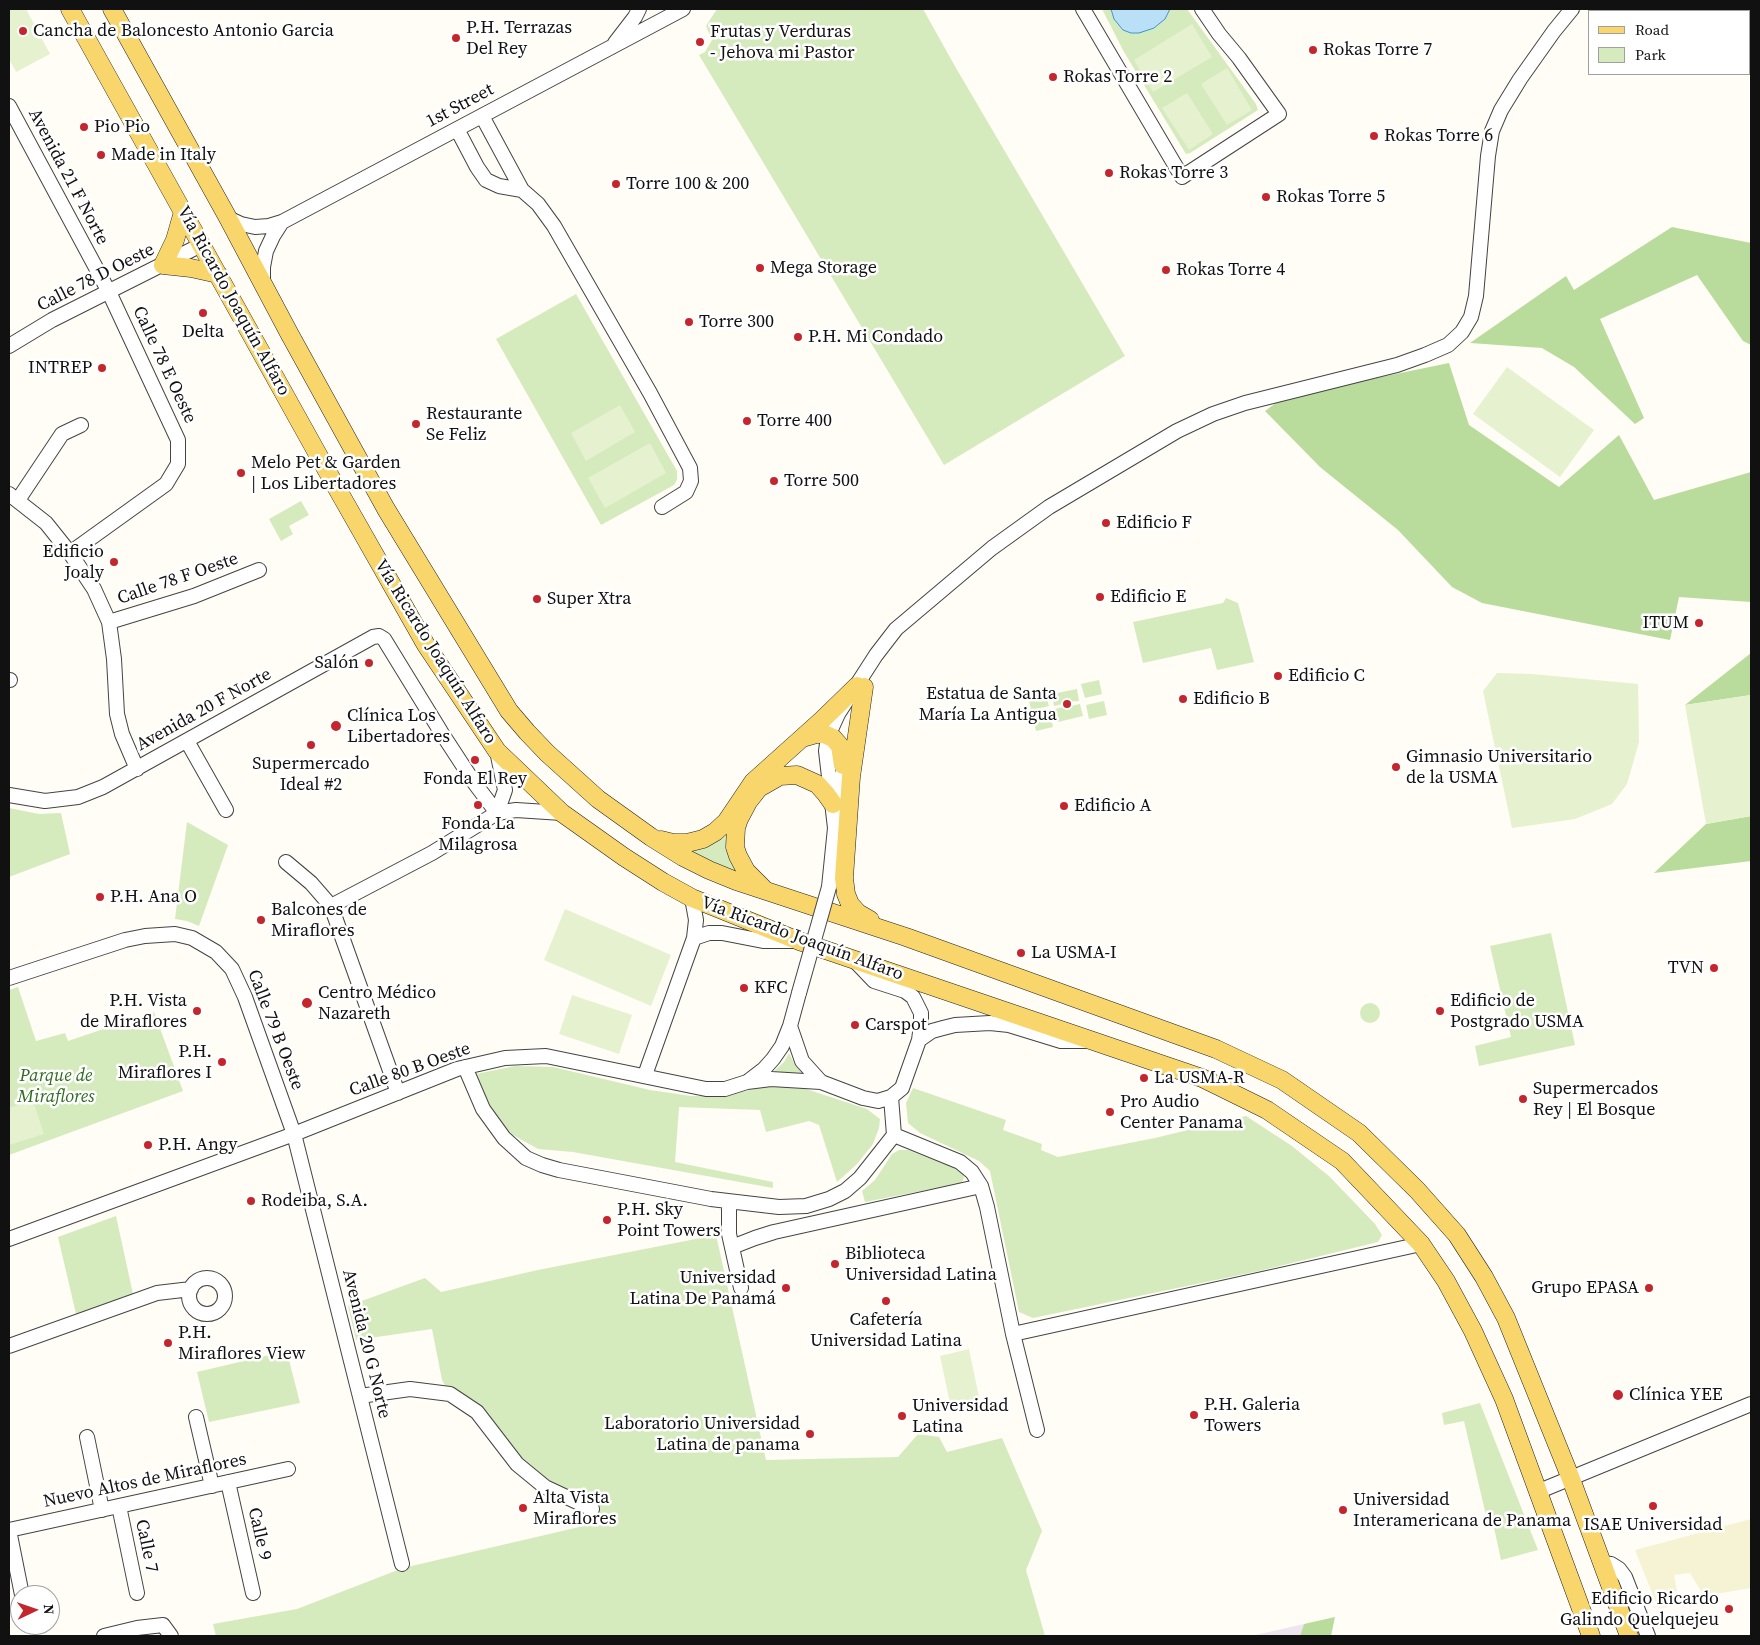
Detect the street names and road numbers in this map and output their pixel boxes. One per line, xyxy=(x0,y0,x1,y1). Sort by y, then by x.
street label: 1st Street xyxy=(423,79,497,133)
street label: Avenida 21 F Norte xyxy=(23,105,113,249)
street label: Vía Ricardo Joaquín Alfaro xyxy=(172,202,294,400)
street label: Calle 78 D Oeste xyxy=(34,239,158,317)
street label: Calle 78 E Oeste xyxy=(127,303,201,427)
street label: Calle 78 F Oeste xyxy=(115,548,241,610)
street label: Vía Ricardo Joaquín Alfaro xyxy=(369,556,501,748)
street label: Avenida 20 F Norte xyxy=(133,664,275,756)
street label: Vía Ricardo Joaquín Alfaro xyxy=(698,892,906,986)
street label: Calle 79 B Oeste xyxy=(242,967,308,1093)
street label: Calle 80 B Oeste xyxy=(347,1038,473,1102)
street label: Avenida 20 G Norte xyxy=(337,1267,395,1421)
street label: Nuevo Altos de Miraflores xyxy=(41,1449,249,1513)
street label: Calle 9 xyxy=(242,1505,276,1563)
street label: Calle 7 xyxy=(130,1518,162,1574)

